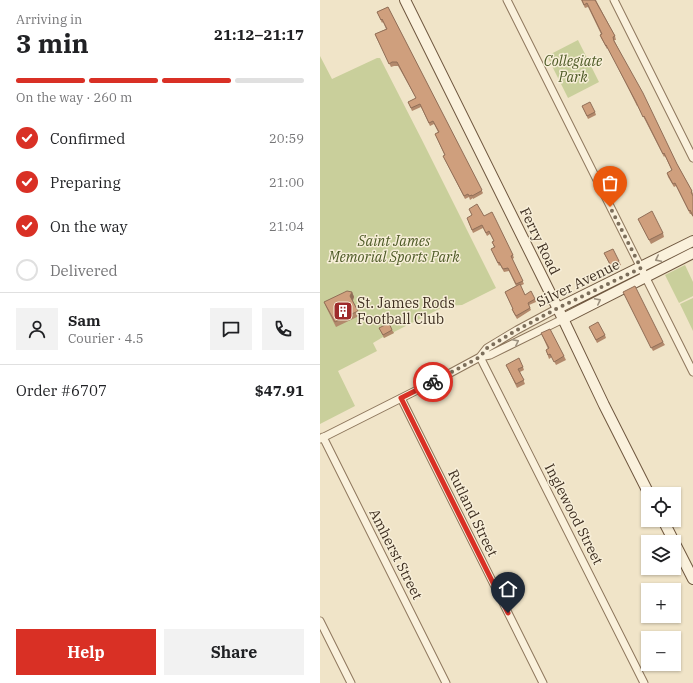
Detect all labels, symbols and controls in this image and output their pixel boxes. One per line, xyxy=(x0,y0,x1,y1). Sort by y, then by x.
text: Arriving in xyxy=(16,11,82,28)
text: 21:12–21:17 xyxy=(214,25,304,44)
text: 3 min xyxy=(16,26,89,60)
park label: Collegiate Park xyxy=(544,52,603,86)
text: On the way · 260 m xyxy=(16,89,132,106)
icon: check xyxy=(16,127,38,149)
text: Confirmed xyxy=(50,129,125,148)
text: 20:59 xyxy=(269,130,304,147)
pin xyxy=(593,166,627,207)
icon: check xyxy=(16,171,38,193)
icon: bag xyxy=(599,172,621,194)
text: Preparing xyxy=(50,173,121,192)
text: 21:00 xyxy=(269,174,304,191)
street label: Ferry Road xyxy=(516,204,564,278)
icon: check xyxy=(16,215,38,237)
text: On the way xyxy=(50,217,128,236)
text: 21:04 xyxy=(269,218,304,235)
park label: Saint James Memorial Sports Park xyxy=(327,232,460,266)
one-way arrow xyxy=(655,254,662,262)
street label: Silver Avenue xyxy=(533,255,623,311)
text: Delivered xyxy=(50,261,118,280)
place label: St. James Rods Football Club xyxy=(357,294,455,328)
one-way arrow xyxy=(593,298,601,306)
building icon: St. James Rods Football Club xyxy=(332,300,354,322)
button: person xyxy=(16,308,58,350)
button: chat xyxy=(210,308,252,350)
button: phone xyxy=(262,308,304,350)
text: Sam xyxy=(68,311,101,330)
text: Courier · 4.5 xyxy=(68,330,144,347)
one-way arrow xyxy=(512,339,519,347)
courier xyxy=(413,362,453,402)
icon: bike xyxy=(422,371,444,393)
text: Order #6707 xyxy=(16,381,107,400)
text: $47.91 xyxy=(255,381,304,400)
street label: Inglewood Street xyxy=(541,460,607,568)
street label: Rutland Street xyxy=(444,466,502,560)
map controls xyxy=(641,487,681,671)
button: locate xyxy=(641,487,681,527)
street label: Amherst Street xyxy=(365,506,427,603)
button: layers xyxy=(641,535,681,575)
pin xyxy=(491,572,525,613)
icon: home xyxy=(497,578,519,600)
button: + xyxy=(641,583,681,623)
button: Help xyxy=(16,629,156,675)
button: Share xyxy=(164,629,304,675)
button: − xyxy=(641,631,681,671)

